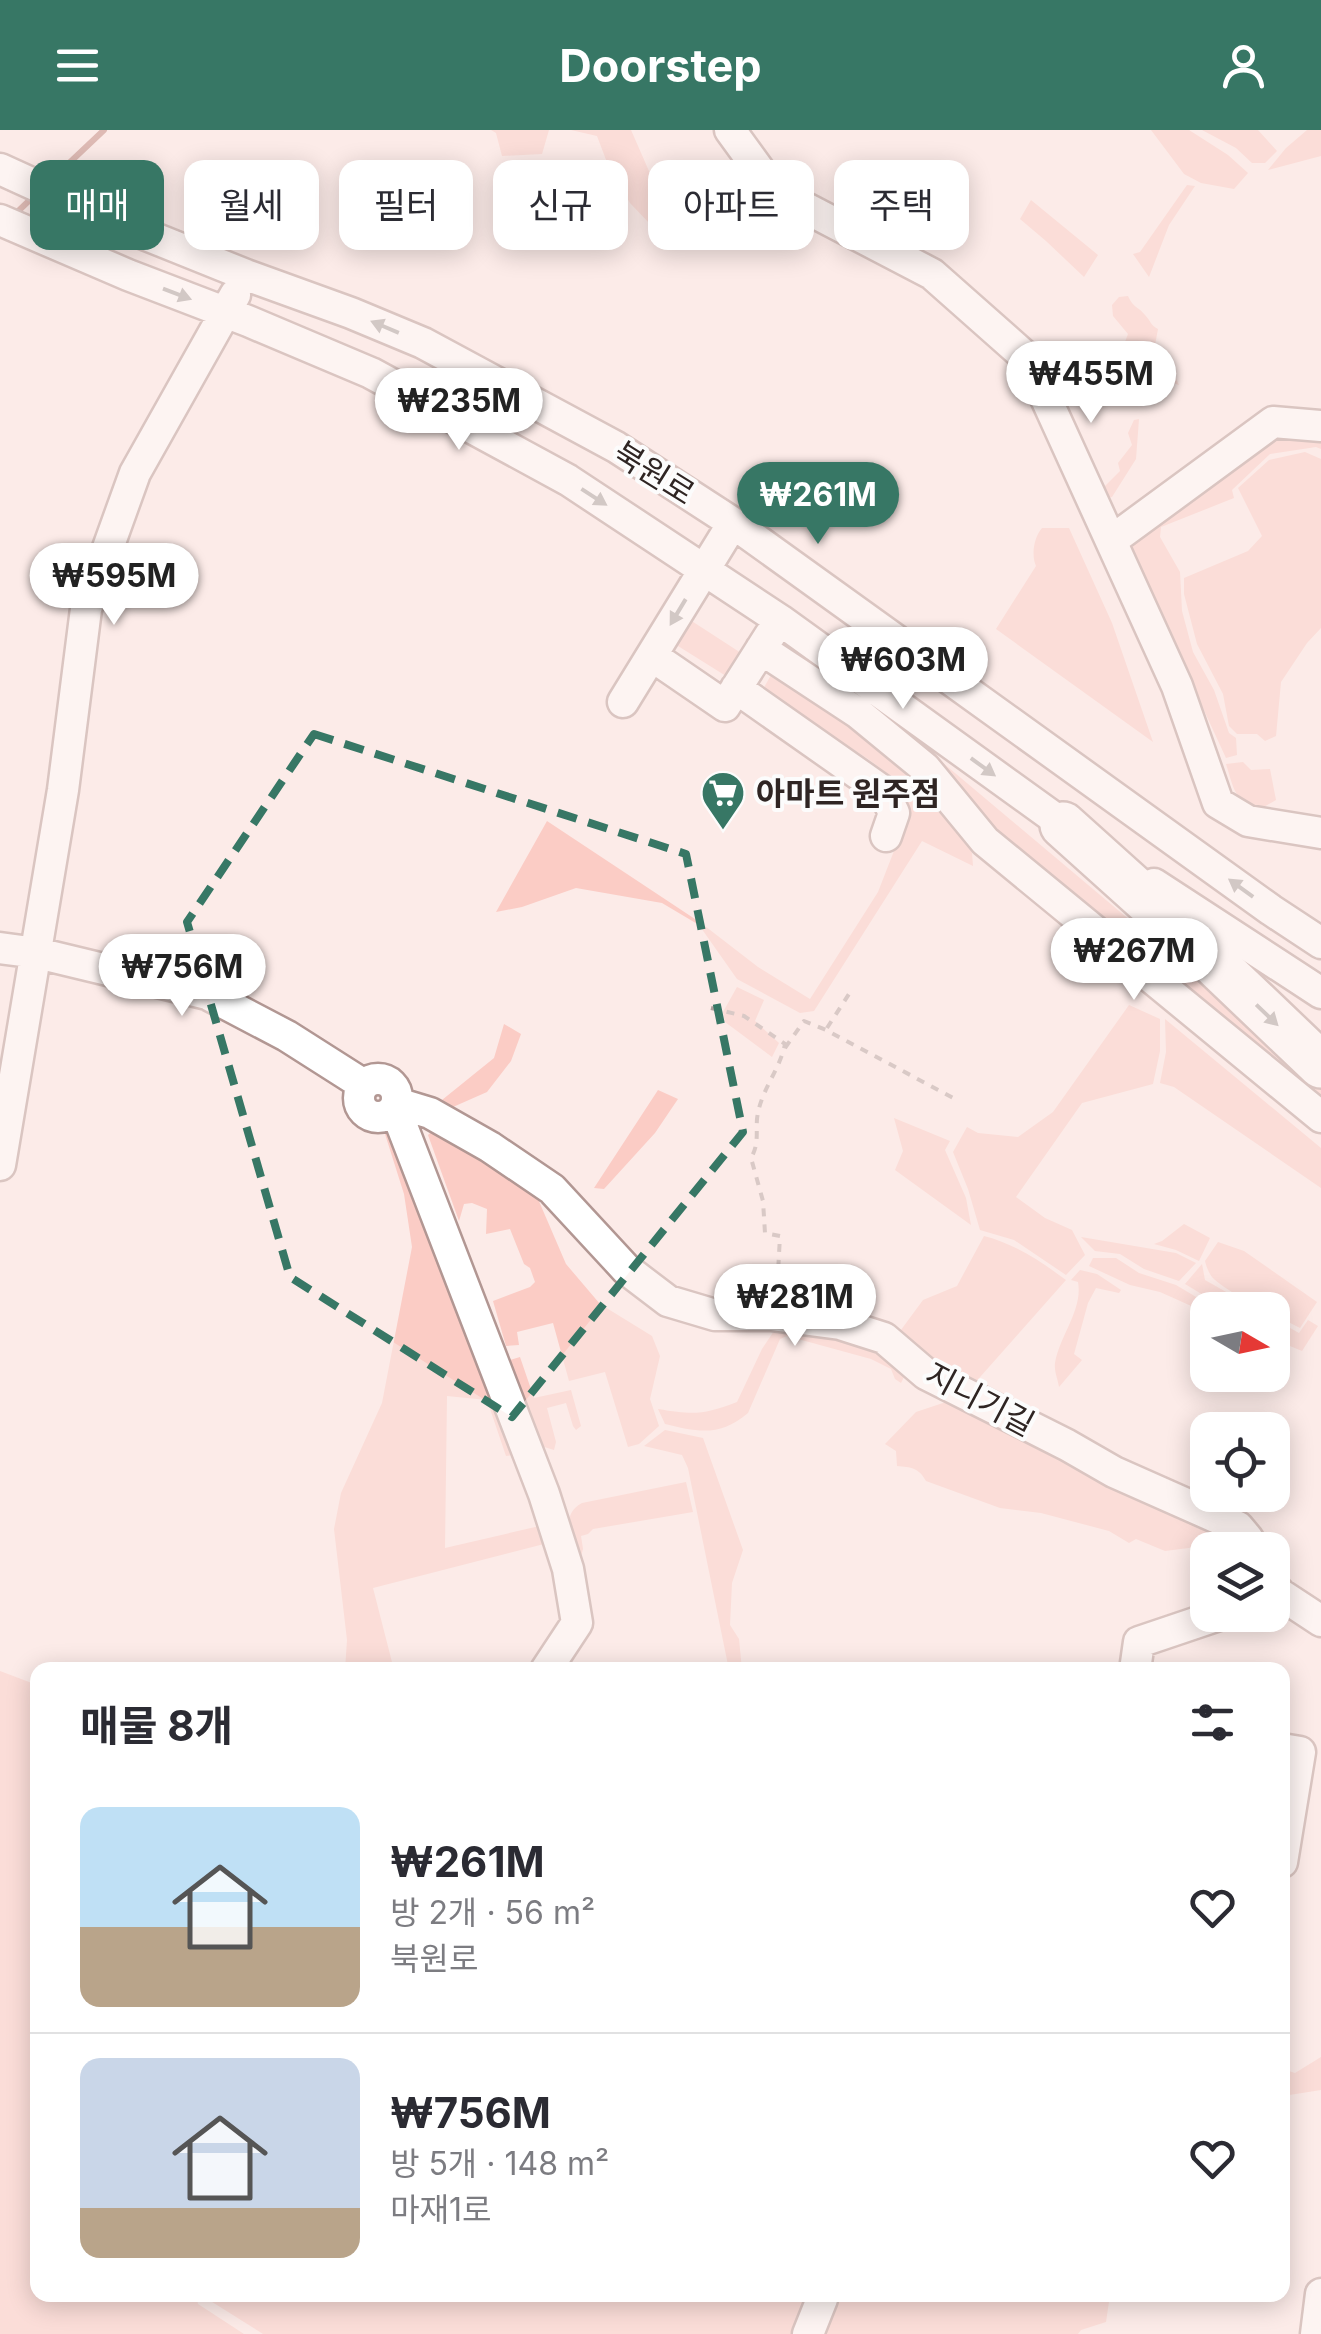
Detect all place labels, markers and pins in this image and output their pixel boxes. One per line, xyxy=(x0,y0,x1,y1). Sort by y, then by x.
pin: ₩455M xyxy=(1021,341,1161,426)
pin: ₩235M xyxy=(389,368,529,453)
pin: ₩261M xyxy=(748,462,888,547)
pin: ₩595M xyxy=(44,543,184,628)
pin: ₩603M xyxy=(833,627,973,712)
supermarket icon: 아마트 원주점 xyxy=(700,770,746,831)
place label: 아마트 원주점 xyxy=(756,774,940,813)
pin: ₩267M xyxy=(1064,918,1204,1003)
pin: ₩756M xyxy=(112,934,252,1019)
pin: ₩281M xyxy=(725,1264,865,1349)

